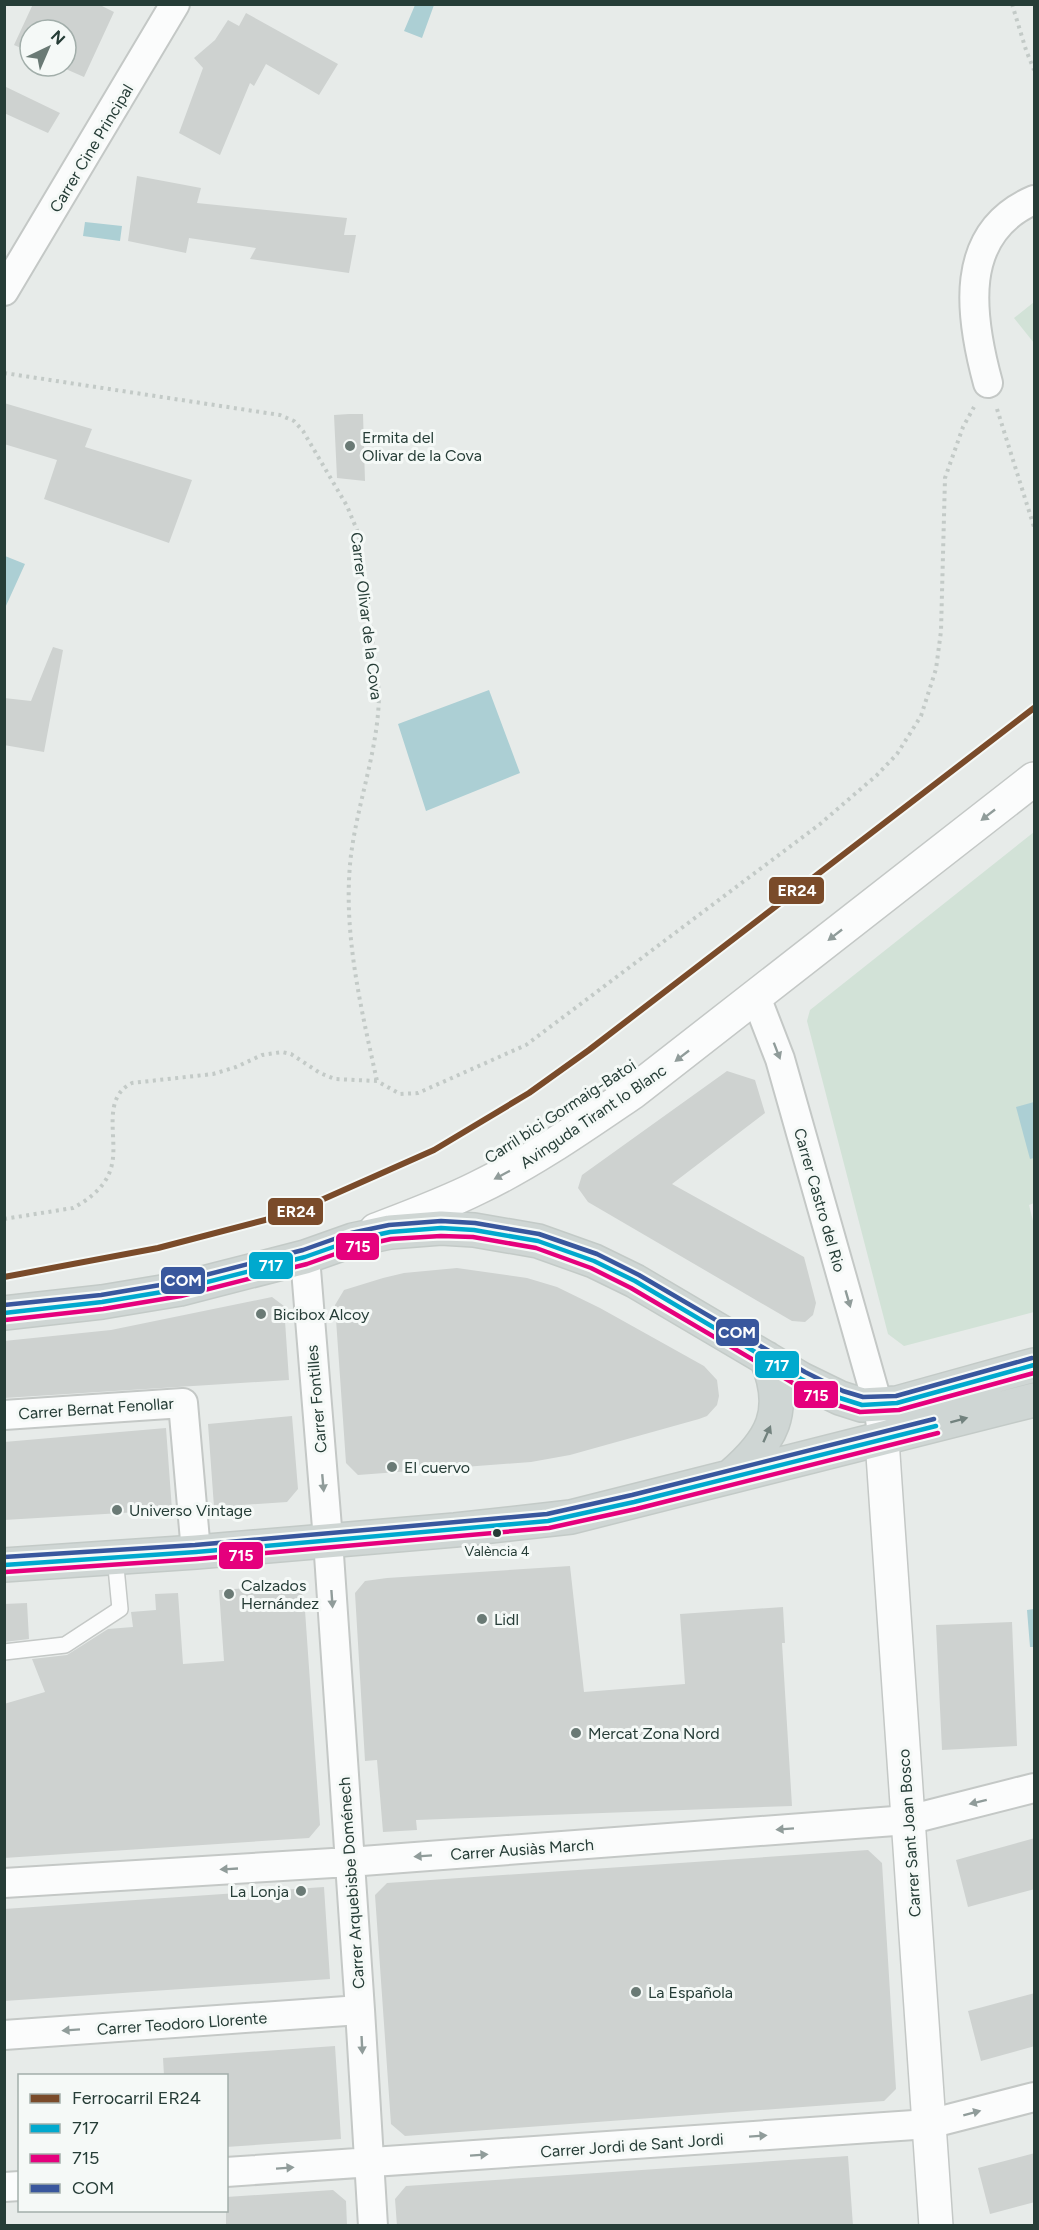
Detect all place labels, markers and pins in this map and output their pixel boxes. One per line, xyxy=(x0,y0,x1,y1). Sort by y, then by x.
place label: Ermita del Olivar de la Cova xyxy=(362,428,482,465)
marker: Ermita del Olivar de la Cova xyxy=(343,439,357,453)
place label: Bicibox Alcoy xyxy=(273,1305,370,1324)
marker: Bicibox Alcoy xyxy=(254,1307,268,1321)
place label: El cuervo xyxy=(404,1458,470,1477)
marker: El cuervo xyxy=(385,1460,399,1474)
place label: Universo Vintage xyxy=(129,1501,252,1520)
marker: Universo Vintage xyxy=(110,1503,124,1517)
marker: València 4 xyxy=(491,1527,503,1539)
place label: València 4 xyxy=(465,1543,530,1560)
place label: Calzados Hernández xyxy=(241,1576,319,1613)
marker: Calzados Hernández xyxy=(222,1587,236,1601)
place label: Lidl xyxy=(494,1610,519,1629)
marker: Lidl xyxy=(475,1612,489,1626)
place label: Mercat Zona Nord xyxy=(588,1724,720,1743)
marker: Mercat Zona Nord xyxy=(569,1726,583,1740)
place label: La Lonja xyxy=(230,1882,289,1901)
marker: La Lonja xyxy=(294,1884,308,1898)
place label: La Española xyxy=(648,1983,733,2002)
marker: La Española xyxy=(629,1985,643,1999)

